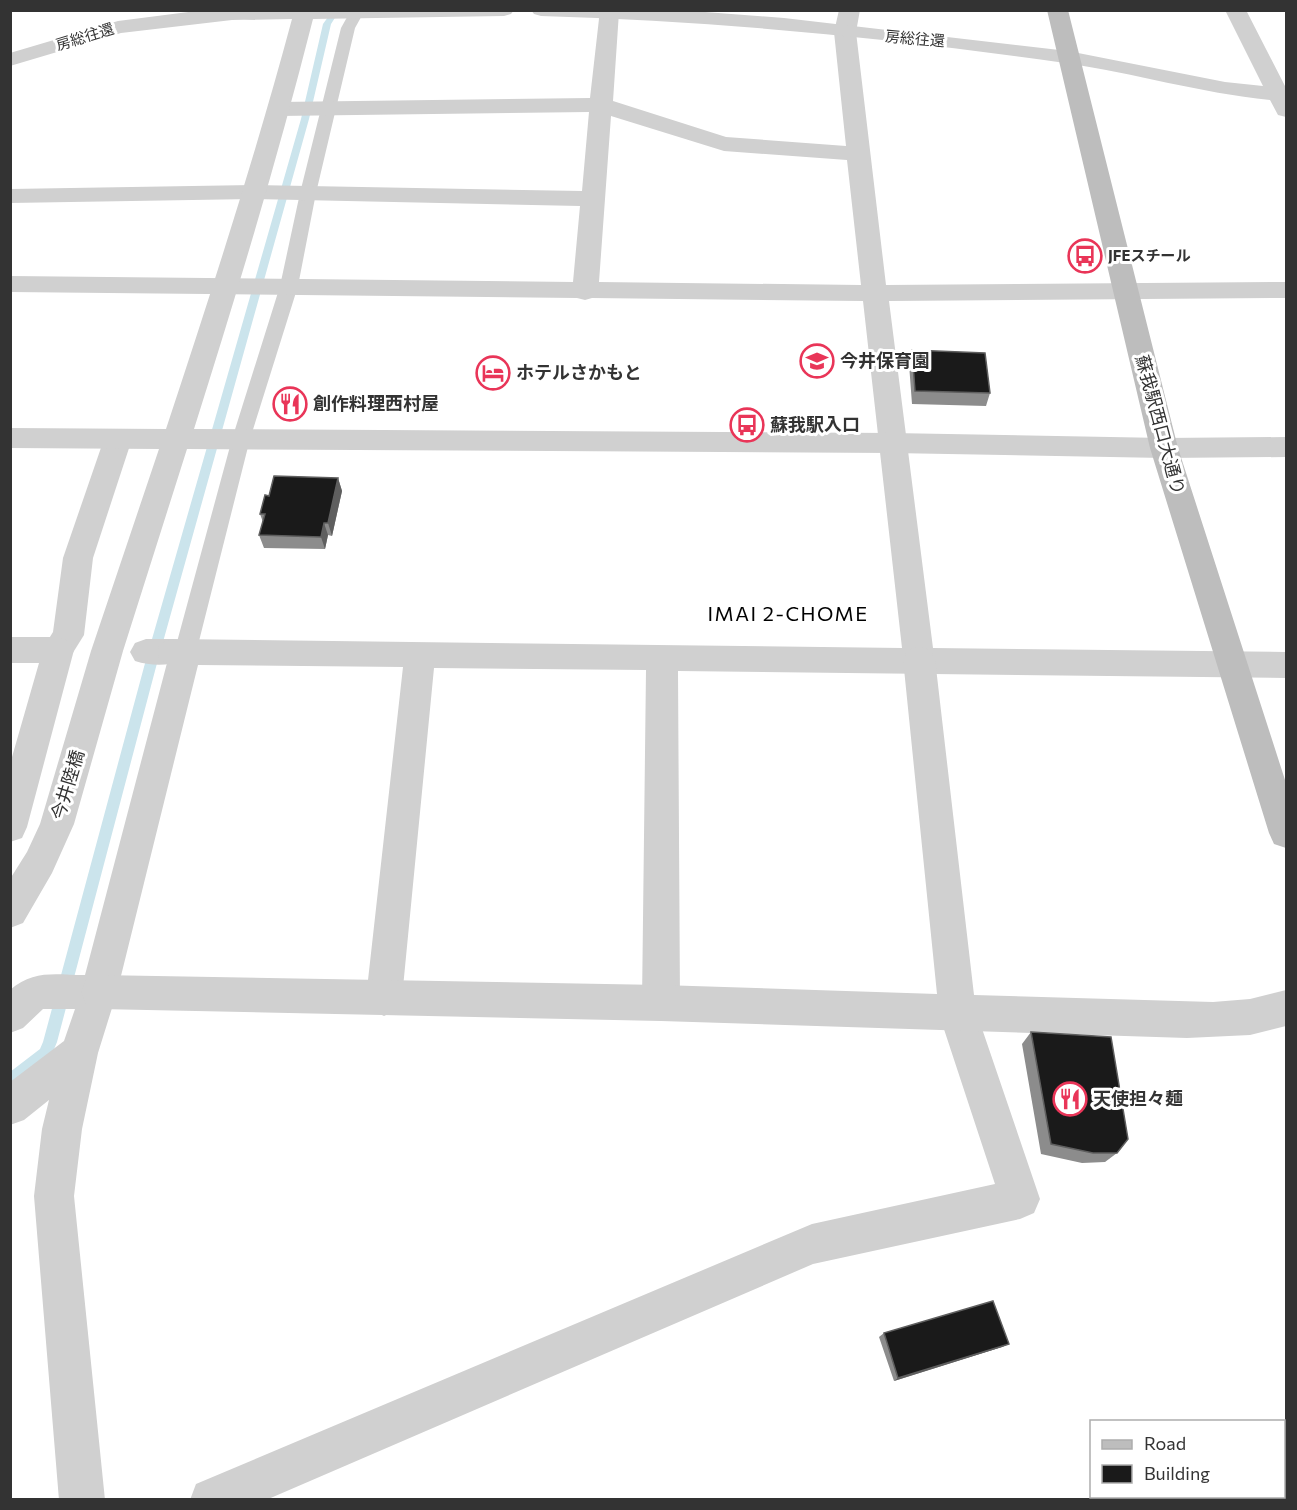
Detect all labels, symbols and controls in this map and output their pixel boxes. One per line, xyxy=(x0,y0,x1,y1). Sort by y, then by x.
street label: 房総往還 xyxy=(53,19,116,53)
street label: 房総往還 xyxy=(884,26,946,50)
bus stop icon: JFEスチール xyxy=(1067,238,1103,274)
place label: JFEスチール xyxy=(1108,246,1190,264)
school or university icon: 今井保育園 xyxy=(799,343,835,379)
place label: 今井保育園 xyxy=(840,349,930,371)
street label: 蘇我駅西口大通り xyxy=(1132,352,1190,497)
hotel icon: ホテルさかもと xyxy=(475,355,511,391)
place label: ホテルさかもと xyxy=(516,361,642,383)
restaurant icon: 創作料理西村屋 xyxy=(272,386,308,422)
place label: 創作料理西村屋 xyxy=(313,392,439,414)
bus stop icon: 蘇我駅入口 xyxy=(729,407,765,443)
place label: 蘇我駅入口 xyxy=(770,413,860,435)
district label: IMAI 2-CHOME xyxy=(707,601,869,625)
street label: 今井陸橋 xyxy=(46,747,88,822)
restaurant icon: 天使担々麺 xyxy=(1052,1081,1088,1117)
place label: 天使担々麺 xyxy=(1093,1087,1183,1109)
legend xyxy=(1090,1420,1285,1498)
text: Road xyxy=(1144,1432,1186,1454)
text: Building xyxy=(1144,1462,1210,1484)

